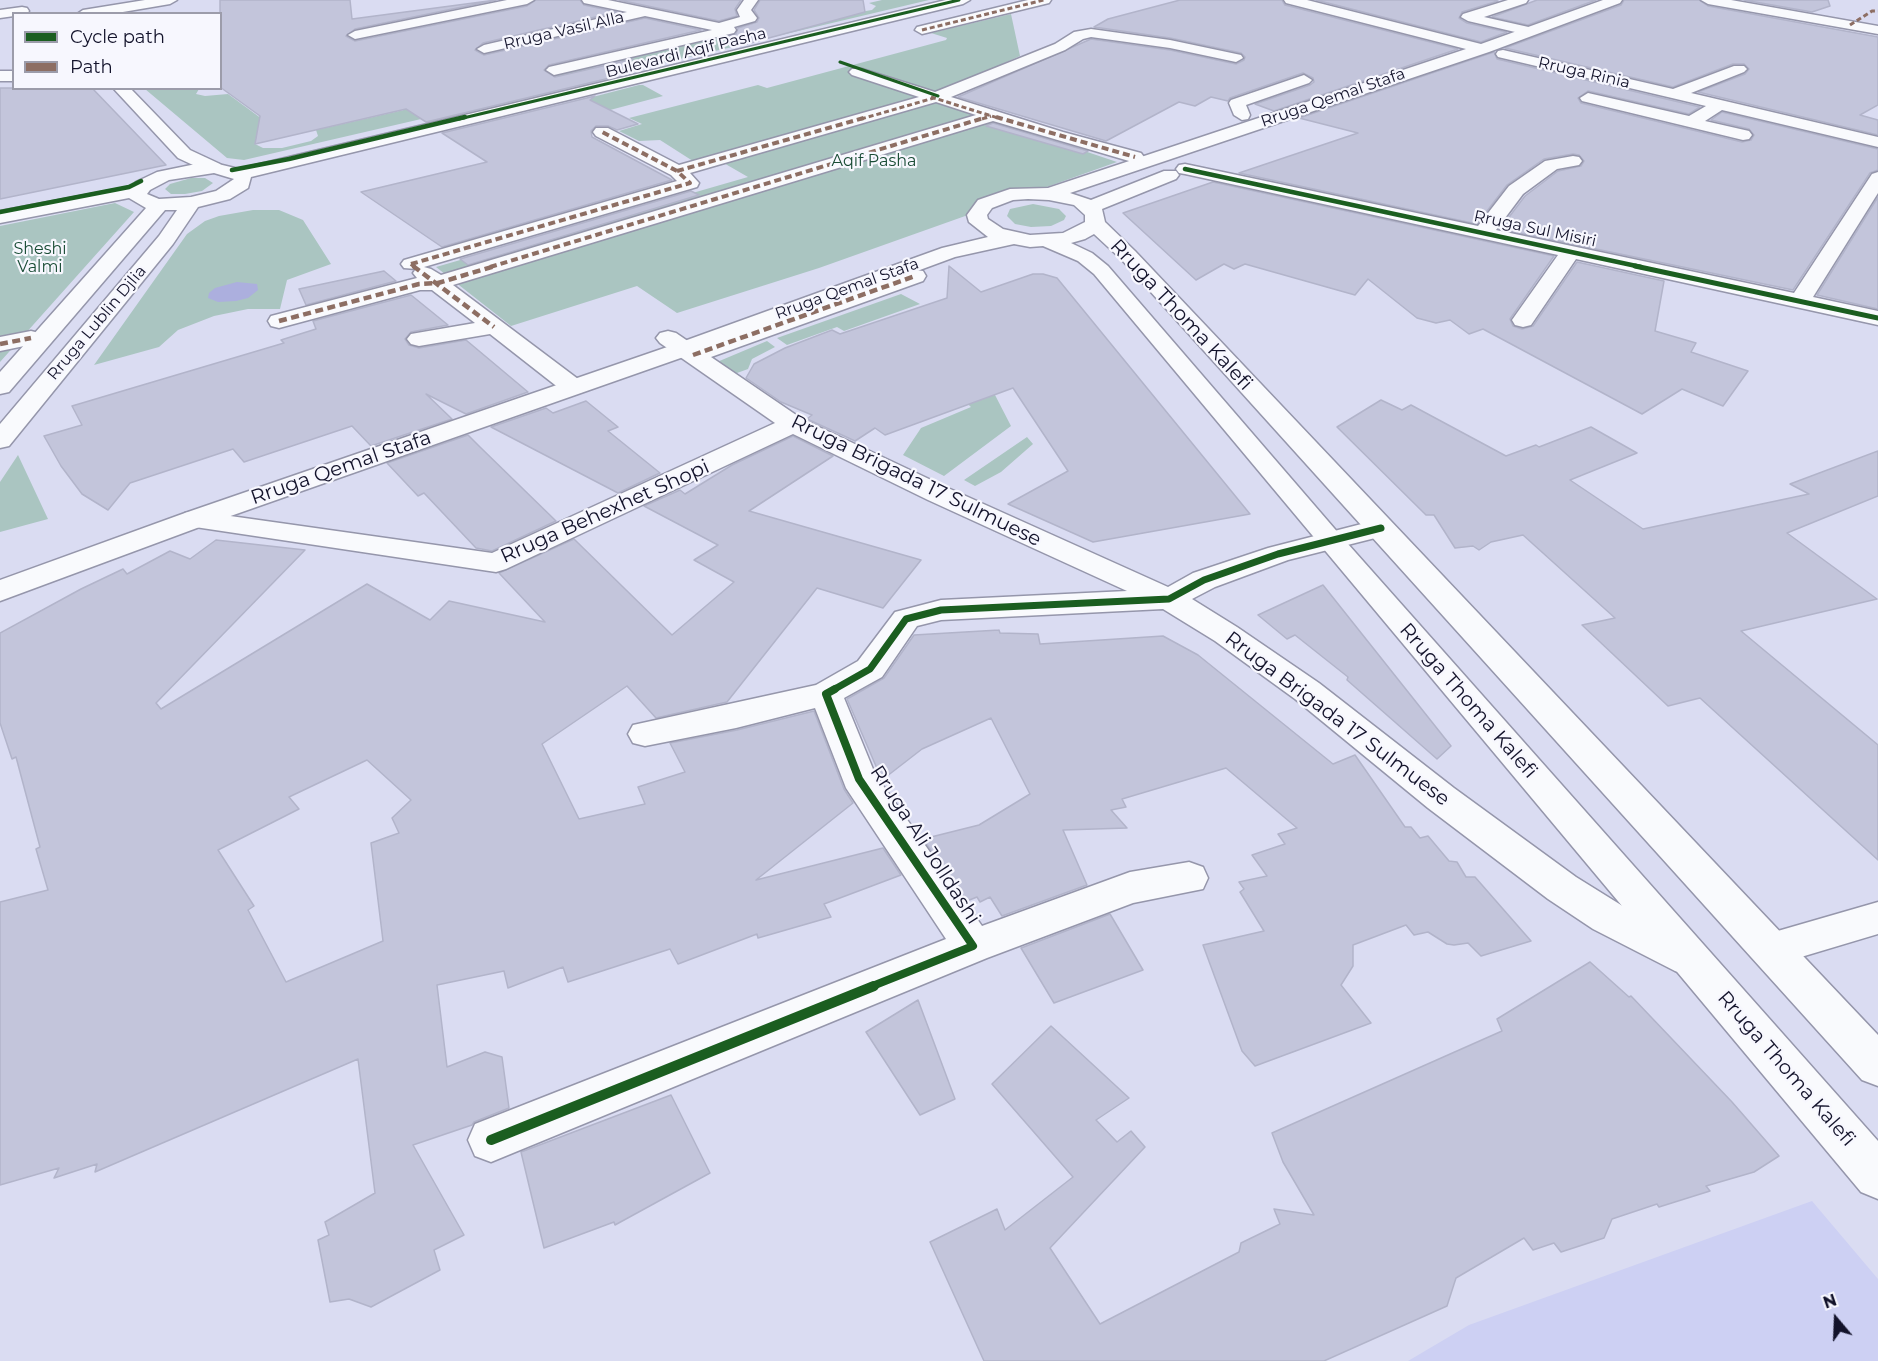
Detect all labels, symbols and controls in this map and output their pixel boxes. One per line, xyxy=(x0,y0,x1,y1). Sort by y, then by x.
street label: Rruga Vasil Alla xyxy=(502,8,626,54)
legend xyxy=(12,12,222,90)
street label: Bulevardi Aqif Pasha xyxy=(604,24,768,82)
text: Cycle path xyxy=(70,26,165,48)
street label: Rruga Rinia xyxy=(1536,53,1632,93)
text: Path xyxy=(70,56,113,78)
street label: Rruga Qemal Stafa xyxy=(1258,64,1408,132)
park label: Aqif Pasha xyxy=(832,151,916,171)
street label: Rruga Sul Misiri xyxy=(1472,207,1598,251)
street label: Rruga Thoma Kalefi xyxy=(1105,234,1257,396)
park label: Sheshi Valmi xyxy=(13,239,67,277)
street label: Rruga Qemal Stafa xyxy=(773,254,921,324)
street label: Rruga Lublin Djlia xyxy=(44,262,150,384)
street label: Rruga Brigada 17 Sulmuese xyxy=(787,410,1045,552)
street label: Rruga Qemal Stafa xyxy=(248,426,434,510)
street label: Rruga Behexhet Shopi xyxy=(497,455,713,569)
street label: Rruga Thoma Kalefi xyxy=(1394,618,1542,784)
street label: Rruga Brigada 17 Sulmuese xyxy=(1220,627,1454,811)
street label: Rruga Ali Jolldashi xyxy=(865,761,985,929)
street label: Rruga Thoma Kalefi xyxy=(1712,986,1860,1152)
north arrow xyxy=(1806,1289,1866,1349)
text: N xyxy=(1821,1290,1839,1313)

